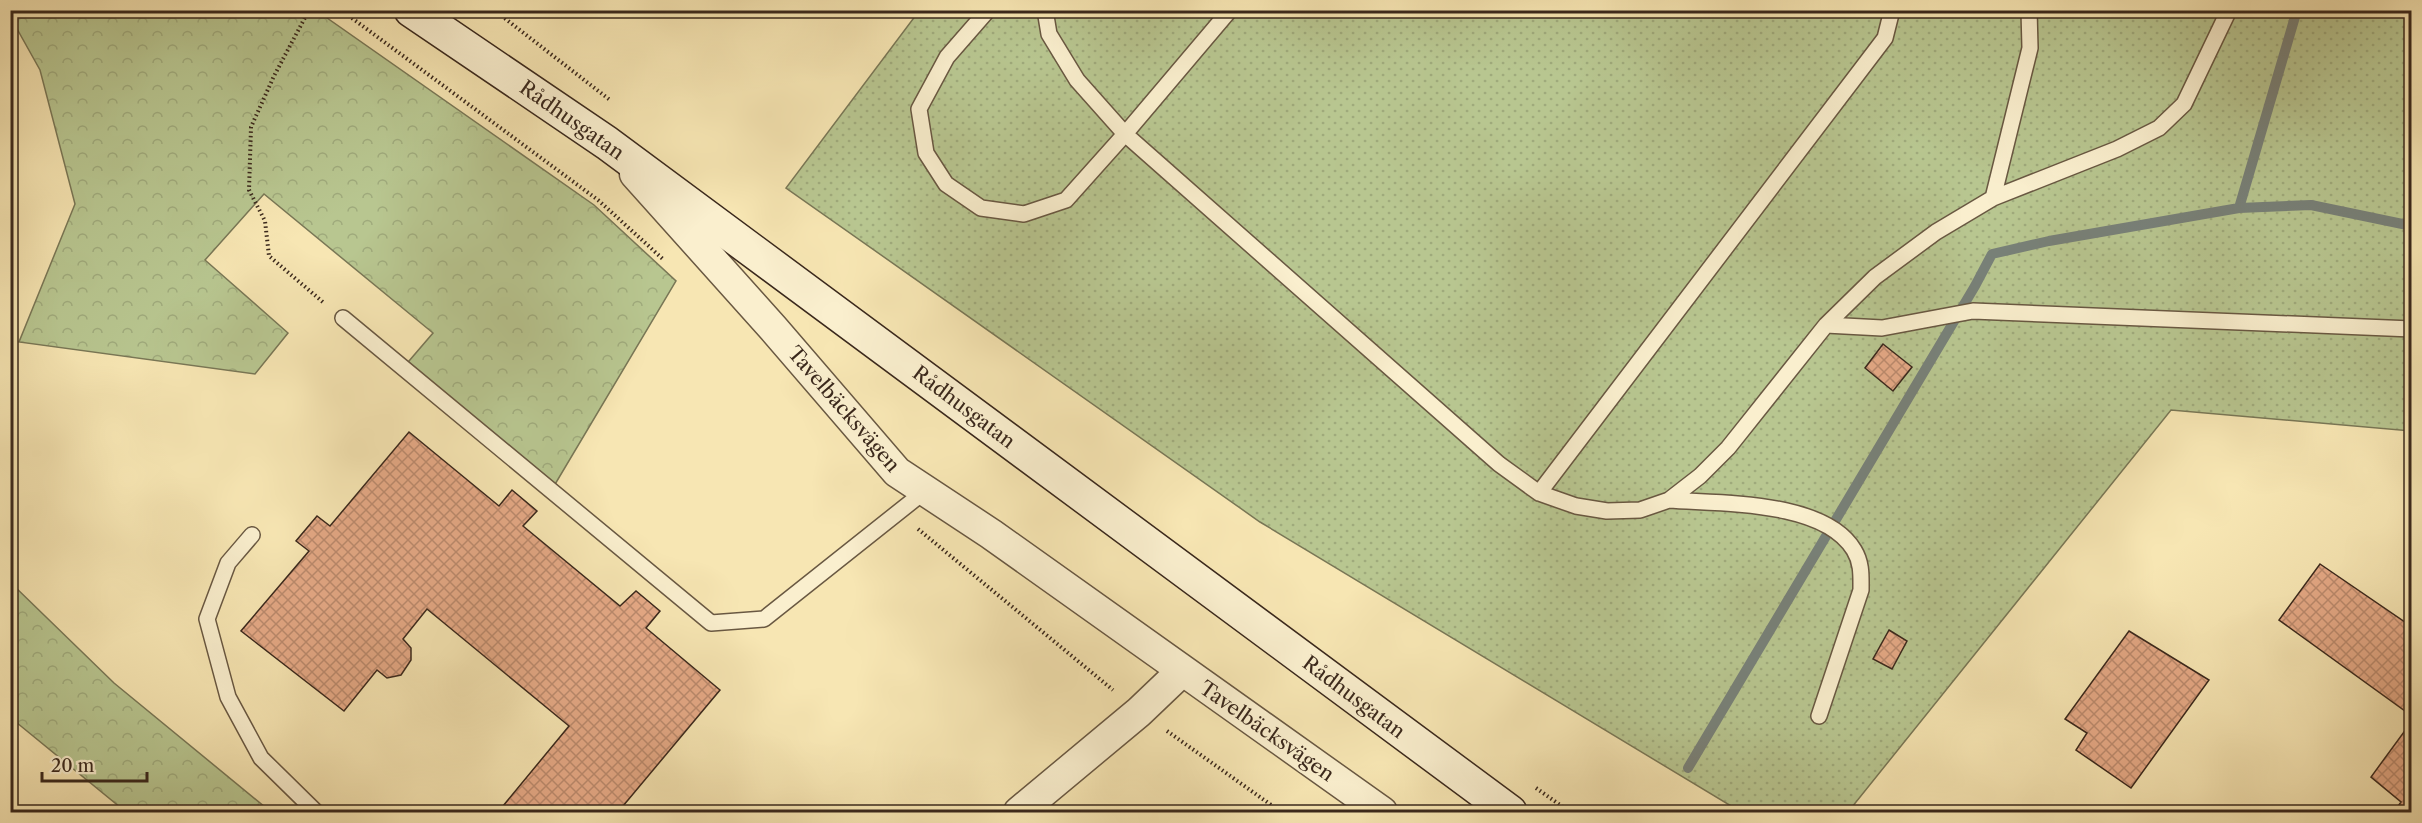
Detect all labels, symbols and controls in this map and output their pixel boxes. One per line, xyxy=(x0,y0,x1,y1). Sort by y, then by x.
street label: Rådhusgatan xyxy=(515,75,629,165)
street label: Tavelbäcksvägen xyxy=(783,341,905,477)
street label: Rådhusgatan xyxy=(908,361,1020,454)
street label: Rådhusgatan xyxy=(1298,651,1410,744)
street label: Tavelbäcksvägen xyxy=(1195,676,1339,787)
scale bar xyxy=(42,745,147,783)
text: 20 m xyxy=(51,755,95,777)

